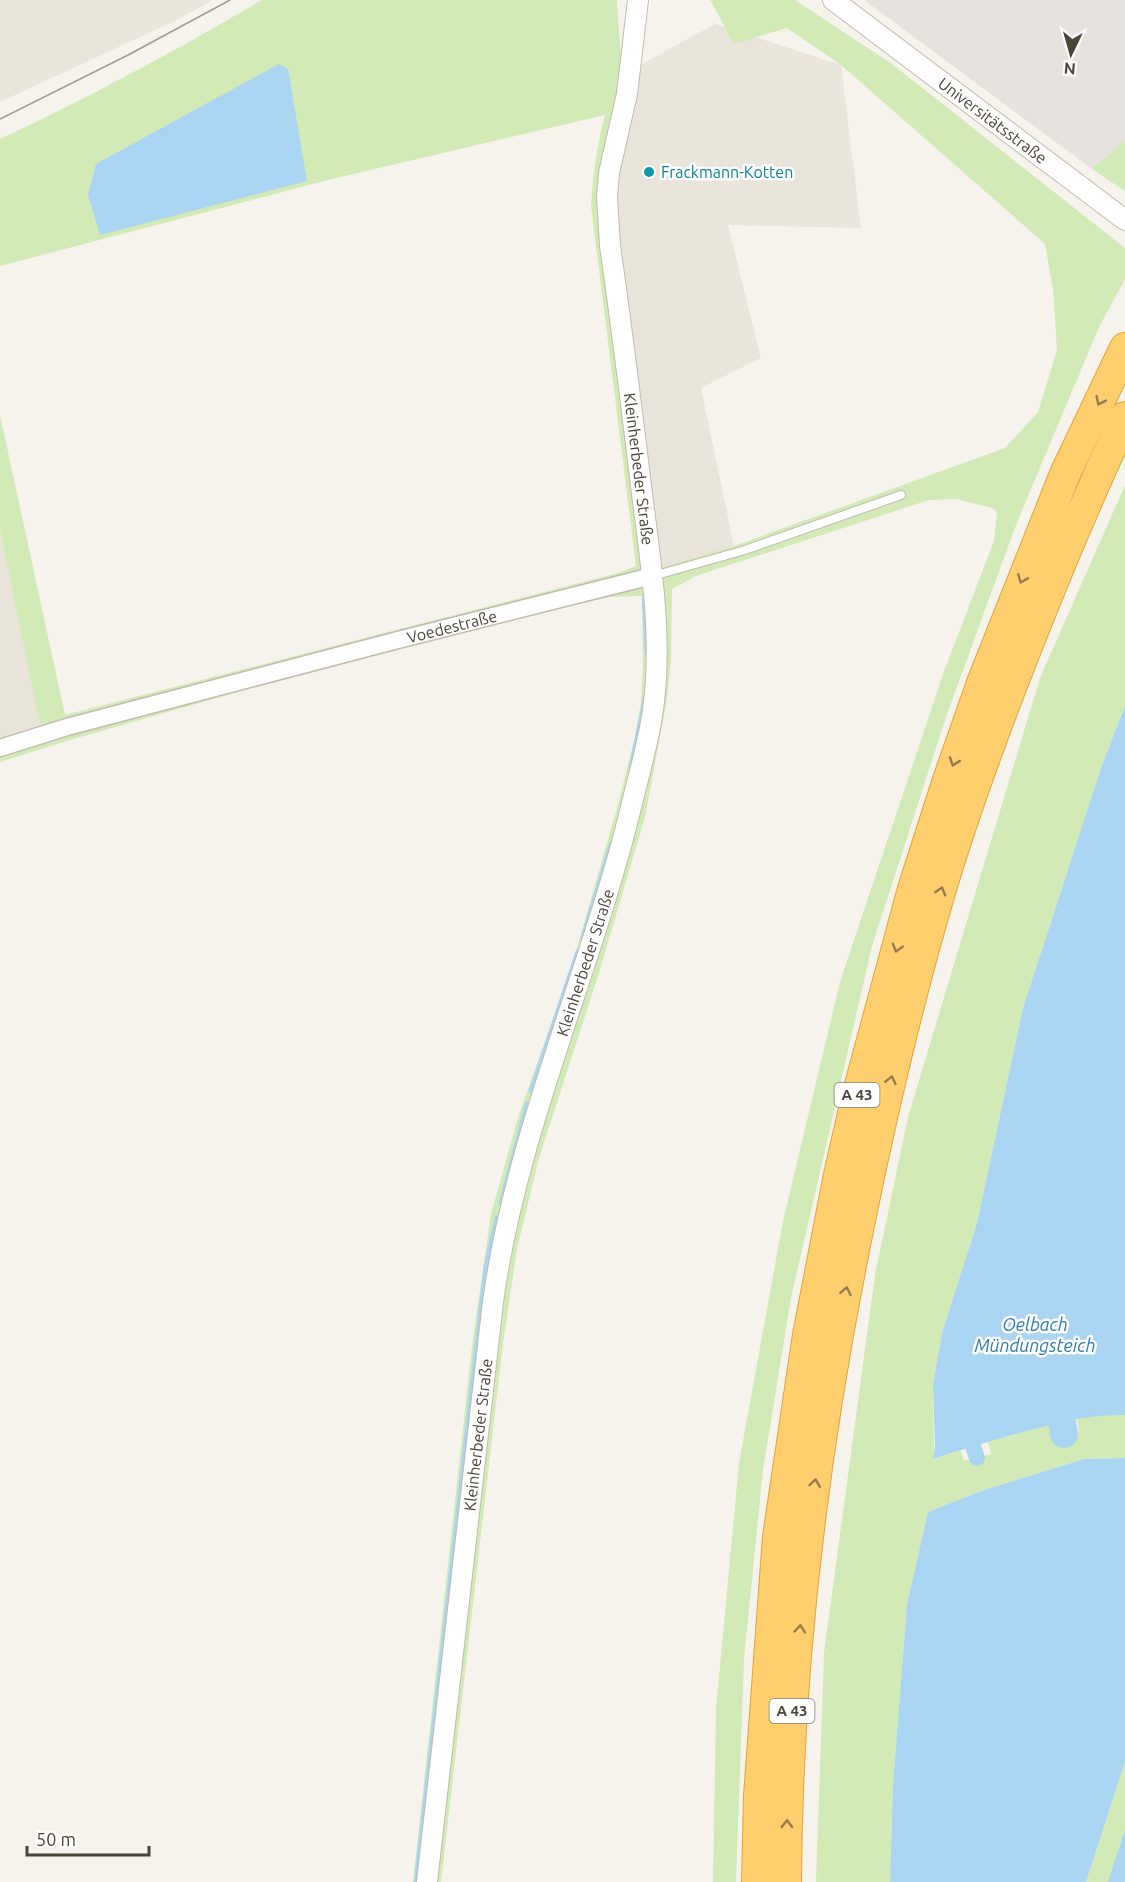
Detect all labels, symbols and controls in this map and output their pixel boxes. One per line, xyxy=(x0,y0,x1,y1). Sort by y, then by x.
north arrow xyxy=(1041,24,1101,84)
text: N xyxy=(1063,59,1076,78)
street label: Universitätsstraße xyxy=(935,74,1051,167)
place label: Frackmann-Kotten xyxy=(661,163,793,181)
marker: Frackmann-Kotten xyxy=(642,165,656,179)
street label: Kleinherbeder Straße xyxy=(621,392,657,546)
one-way arrow xyxy=(1096,394,1108,405)
one-way arrow xyxy=(1017,573,1029,584)
street label: Voedestraße xyxy=(405,606,499,646)
one-way arrow xyxy=(948,756,961,767)
one-way arrow xyxy=(934,886,946,897)
street label: Kleinherbeder Straße xyxy=(553,887,617,1038)
one-way arrow xyxy=(892,942,904,953)
one-way arrow xyxy=(884,1075,897,1085)
road number: A 43 xyxy=(834,1083,880,1107)
one-way arrow xyxy=(839,1286,852,1296)
water label: Oelbach Mündungsteich xyxy=(975,1314,1095,1355)
street label: Kleinherbeder Straße xyxy=(460,1358,496,1512)
one-way arrow xyxy=(809,1479,821,1488)
one-way arrow xyxy=(793,1624,806,1633)
road number: A 43 xyxy=(770,1699,814,1723)
scale bar xyxy=(27,1819,148,1857)
one-way arrow xyxy=(781,1819,793,1828)
text: 50 m xyxy=(36,1829,76,1849)

